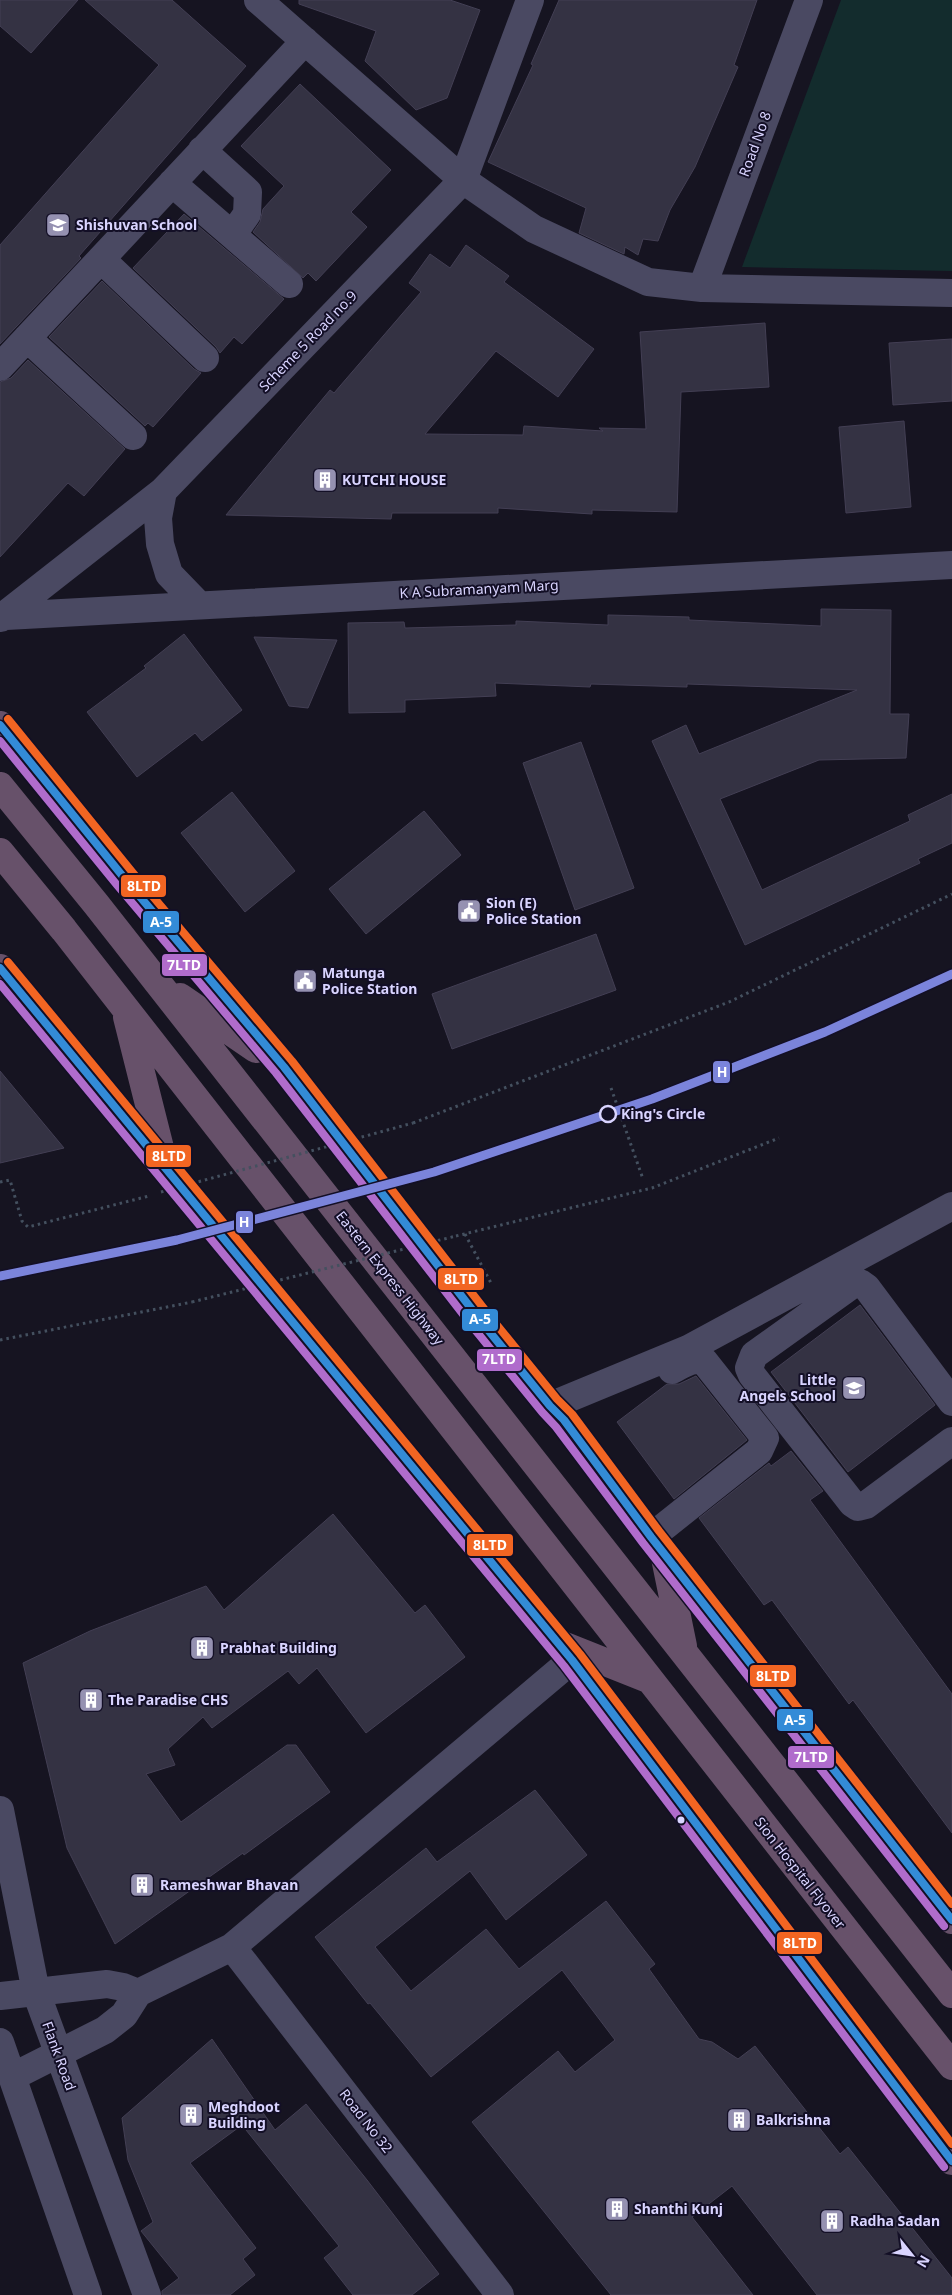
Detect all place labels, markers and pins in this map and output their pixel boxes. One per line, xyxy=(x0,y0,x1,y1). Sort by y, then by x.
school or university icon: Shishuvan School xyxy=(45,212,71,238)
place label: Shishuvan School xyxy=(76,215,197,234)
building icon: KUTCHI HOUSE xyxy=(312,467,338,493)
place label: KUTCHI HOUSE xyxy=(342,470,447,489)
place label: Sion (E) Police Station xyxy=(486,893,581,928)
public building icon: Sion (E) Police Station xyxy=(456,898,482,924)
place label: Matunga Police Station xyxy=(322,963,417,998)
public building icon: Matunga Police Station xyxy=(292,968,318,994)
place label: King's Circle xyxy=(621,1104,705,1123)
marker: King's Circle xyxy=(599,1105,617,1123)
place label: Little Angels School xyxy=(739,1370,836,1405)
school or university icon: Little Angels School xyxy=(841,1375,867,1401)
building icon: Prabhat Building xyxy=(189,1635,215,1661)
place label: Prabhat Building xyxy=(220,1638,337,1657)
building icon: The Paradise CHS xyxy=(78,1687,104,1713)
place label: The Paradise CHS xyxy=(108,1690,228,1709)
unlabelled marker xyxy=(676,1815,686,1825)
building icon: Rameshwar Bhavan xyxy=(129,1872,155,1898)
place label: Rameshwar Bhavan xyxy=(160,1875,298,1894)
place label: Meghdoot Building xyxy=(208,2097,280,2132)
building icon: Meghdoot Building xyxy=(178,2102,204,2128)
building icon: Balkrishna xyxy=(726,2107,752,2133)
place label: Balkrishna xyxy=(756,2110,831,2129)
building icon: Shanthi Kunj xyxy=(604,2196,630,2222)
place label: Shanthi Kunj xyxy=(634,2199,723,2218)
building icon: Radha Sadan xyxy=(819,2208,845,2234)
place label: Radha Sadan xyxy=(850,2211,940,2230)

